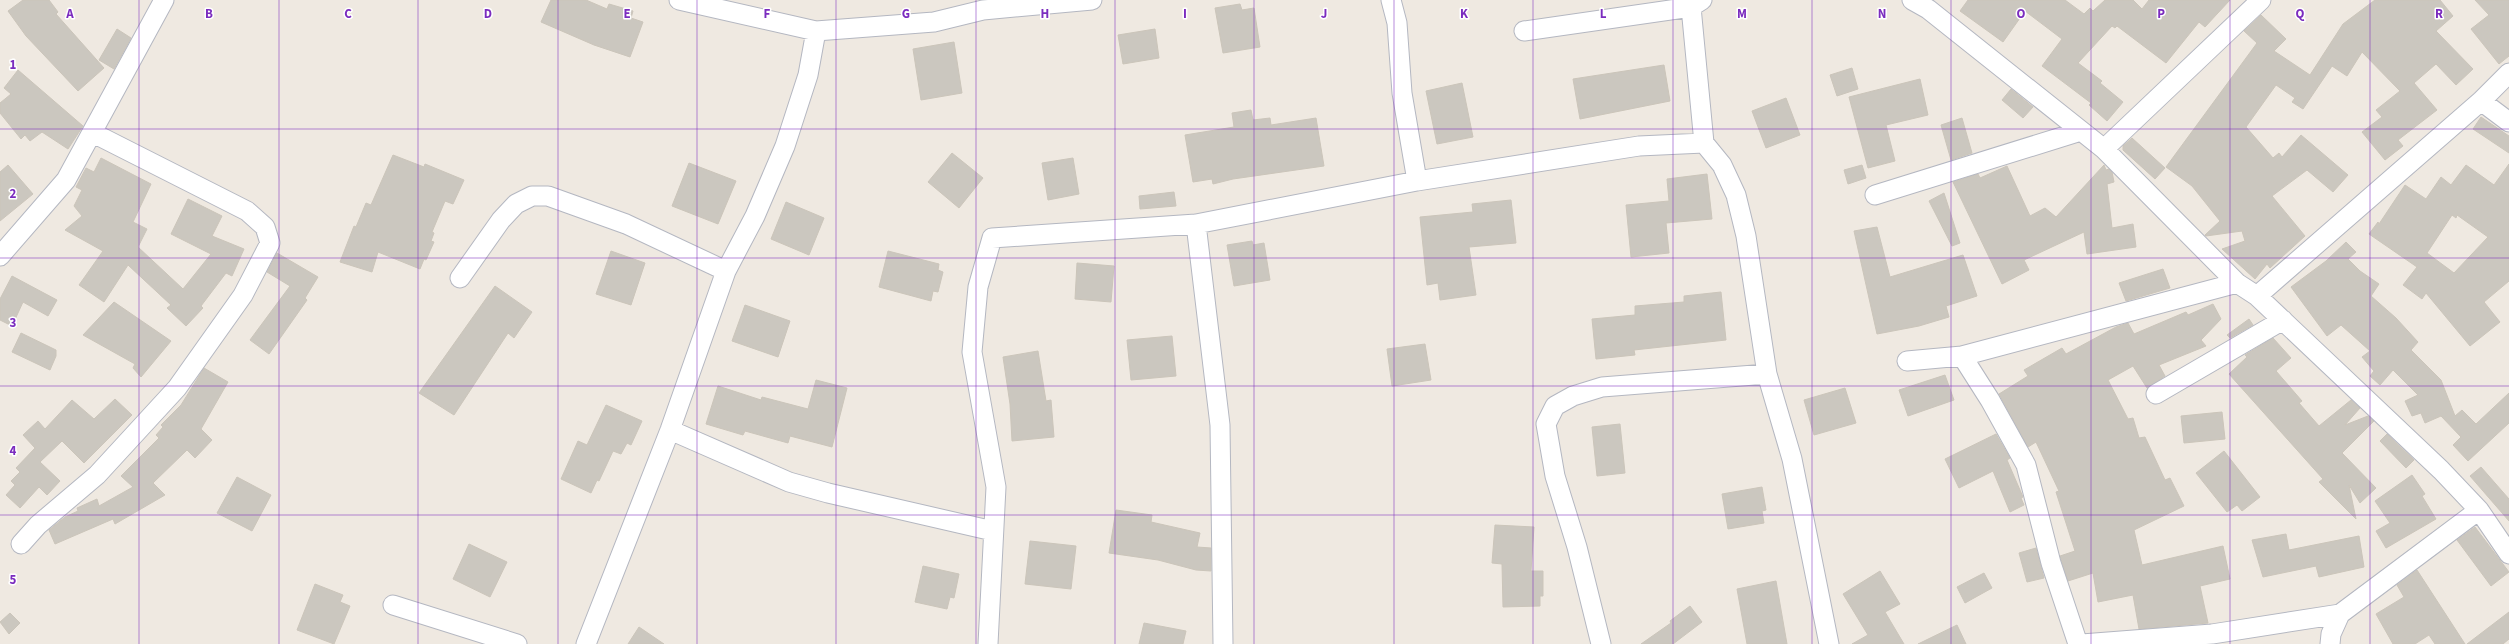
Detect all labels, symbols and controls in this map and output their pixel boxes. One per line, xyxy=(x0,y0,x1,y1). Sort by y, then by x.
text: A xyxy=(65,5,74,23)
text: B xyxy=(205,5,213,23)
text: C xyxy=(344,5,352,23)
text: D xyxy=(484,5,492,23)
text: E xyxy=(623,5,631,23)
text: F xyxy=(764,5,771,23)
text: G xyxy=(902,5,910,23)
text: H xyxy=(1041,5,1049,23)
text: I xyxy=(1183,5,1187,23)
text: J xyxy=(1321,5,1327,23)
text: K xyxy=(1460,5,1469,23)
text: L xyxy=(1600,5,1607,23)
text: M xyxy=(1737,5,1747,23)
text: N xyxy=(1878,5,1886,23)
text: O xyxy=(2017,5,2026,23)
text: P xyxy=(2157,5,2165,23)
text: Q xyxy=(2296,5,2305,23)
text: R xyxy=(2435,5,2443,23)
text: 1 xyxy=(10,56,17,74)
text: 2 xyxy=(10,185,17,203)
text: 3 xyxy=(10,314,17,332)
text: 4 xyxy=(10,442,17,460)
text: 5 xyxy=(10,571,17,589)

